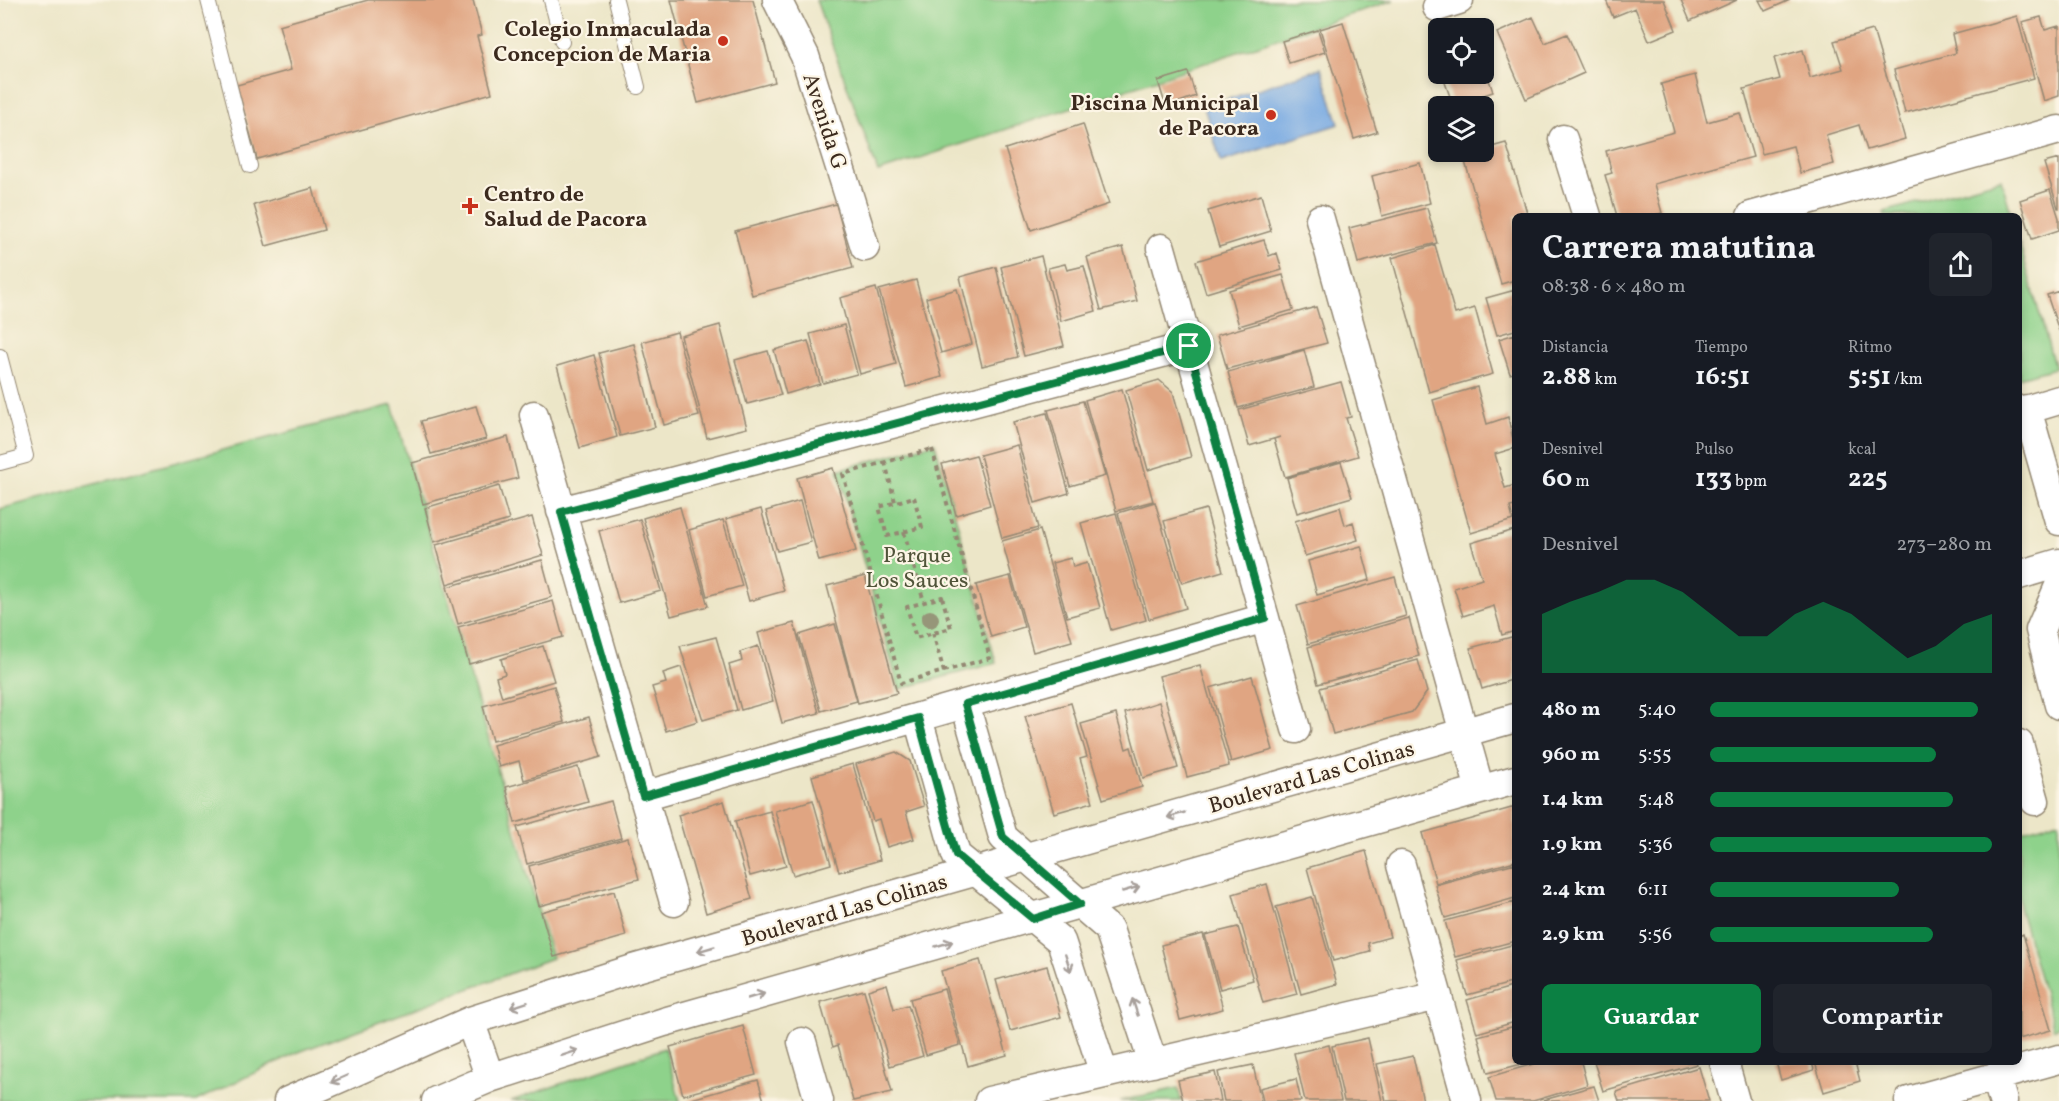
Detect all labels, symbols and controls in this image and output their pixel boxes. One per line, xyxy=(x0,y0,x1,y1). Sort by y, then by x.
place label: Colegio Inmaculada Concepcion de Maria xyxy=(493,15,711,71)
map controls xyxy=(1428,18,1494,162)
button: locate xyxy=(1428,18,1494,84)
marker: Colegio Inmaculada Concepcion de Maria xyxy=(716,34,730,48)
street label: Avenida G xyxy=(793,70,854,174)
place label: Piscina Municipal de Pacora xyxy=(1071,89,1259,145)
button: layers xyxy=(1428,96,1494,162)
marker: Piscina Municipal de Pacora xyxy=(1264,108,1278,122)
place label: Centro de Salud de Pacora xyxy=(484,180,647,236)
marker: Centro de Salud de Pacora xyxy=(461,197,479,215)
text: Carrera matutina xyxy=(1542,227,1816,273)
button: share xyxy=(1929,233,1992,296)
text: 08:38 · 6 × 480 m xyxy=(1542,273,1686,301)
pin xyxy=(1163,320,1214,371)
icon: arrive xyxy=(1172,329,1205,362)
text: Distancia xyxy=(1542,337,1608,359)
text: Tiempo xyxy=(1695,337,1748,359)
text: Ritmo xyxy=(1848,337,1892,359)
text: 2.88 xyxy=(1542,359,1591,395)
text: 16:51 xyxy=(1695,359,1750,395)
text: 5:51 xyxy=(1848,359,1891,395)
text: km xyxy=(1591,369,1617,391)
text: /km xyxy=(1891,369,1923,391)
text: Desnivel xyxy=(1542,439,1603,461)
text: Pulso xyxy=(1695,439,1733,461)
text: kcal xyxy=(1848,439,1876,461)
text: 60 xyxy=(1542,461,1572,497)
text: 133 xyxy=(1695,461,1732,497)
text: 225 xyxy=(1848,461,1888,497)
text: m xyxy=(1572,471,1590,493)
text: bpm xyxy=(1732,471,1767,493)
text: Desnivel xyxy=(1542,531,1618,559)
text: 273–280 m xyxy=(1896,531,1992,559)
park label: Parque Los Sauces xyxy=(865,541,969,597)
text: 480 m xyxy=(1542,696,1601,724)
text: 5:40 xyxy=(1638,696,1676,724)
street label: Boulevard Las Colinas xyxy=(1205,734,1418,823)
text: 960 m xyxy=(1542,741,1600,769)
text: 5:55 xyxy=(1638,741,1672,769)
text: 1.4 km xyxy=(1542,786,1603,814)
text: 5:48 xyxy=(1638,786,1674,814)
one-way arrow xyxy=(1167,809,1186,821)
text: 1.9 km xyxy=(1542,831,1602,859)
text: 5:36 xyxy=(1638,831,1673,859)
street label: Boulevard Las Colinas xyxy=(738,867,951,956)
text: 2.4 km xyxy=(1542,876,1606,904)
text: 6:11 xyxy=(1638,876,1668,904)
one-way arrow xyxy=(1121,883,1140,895)
text: 2.9 km xyxy=(1542,921,1605,949)
text: 5:56 xyxy=(1638,921,1672,949)
one-way arrow xyxy=(934,937,953,949)
one-way arrow xyxy=(697,943,716,955)
one-way arrow xyxy=(1063,953,1074,972)
button: Guardar xyxy=(1542,984,1761,1053)
button: Compartir xyxy=(1773,984,1992,1053)
one-way arrow xyxy=(746,990,765,1001)
one-way arrow xyxy=(1129,998,1140,1017)
one-way arrow xyxy=(510,1001,529,1012)
one-way arrow xyxy=(560,1046,579,1057)
one-way arrow xyxy=(330,1073,348,1085)

